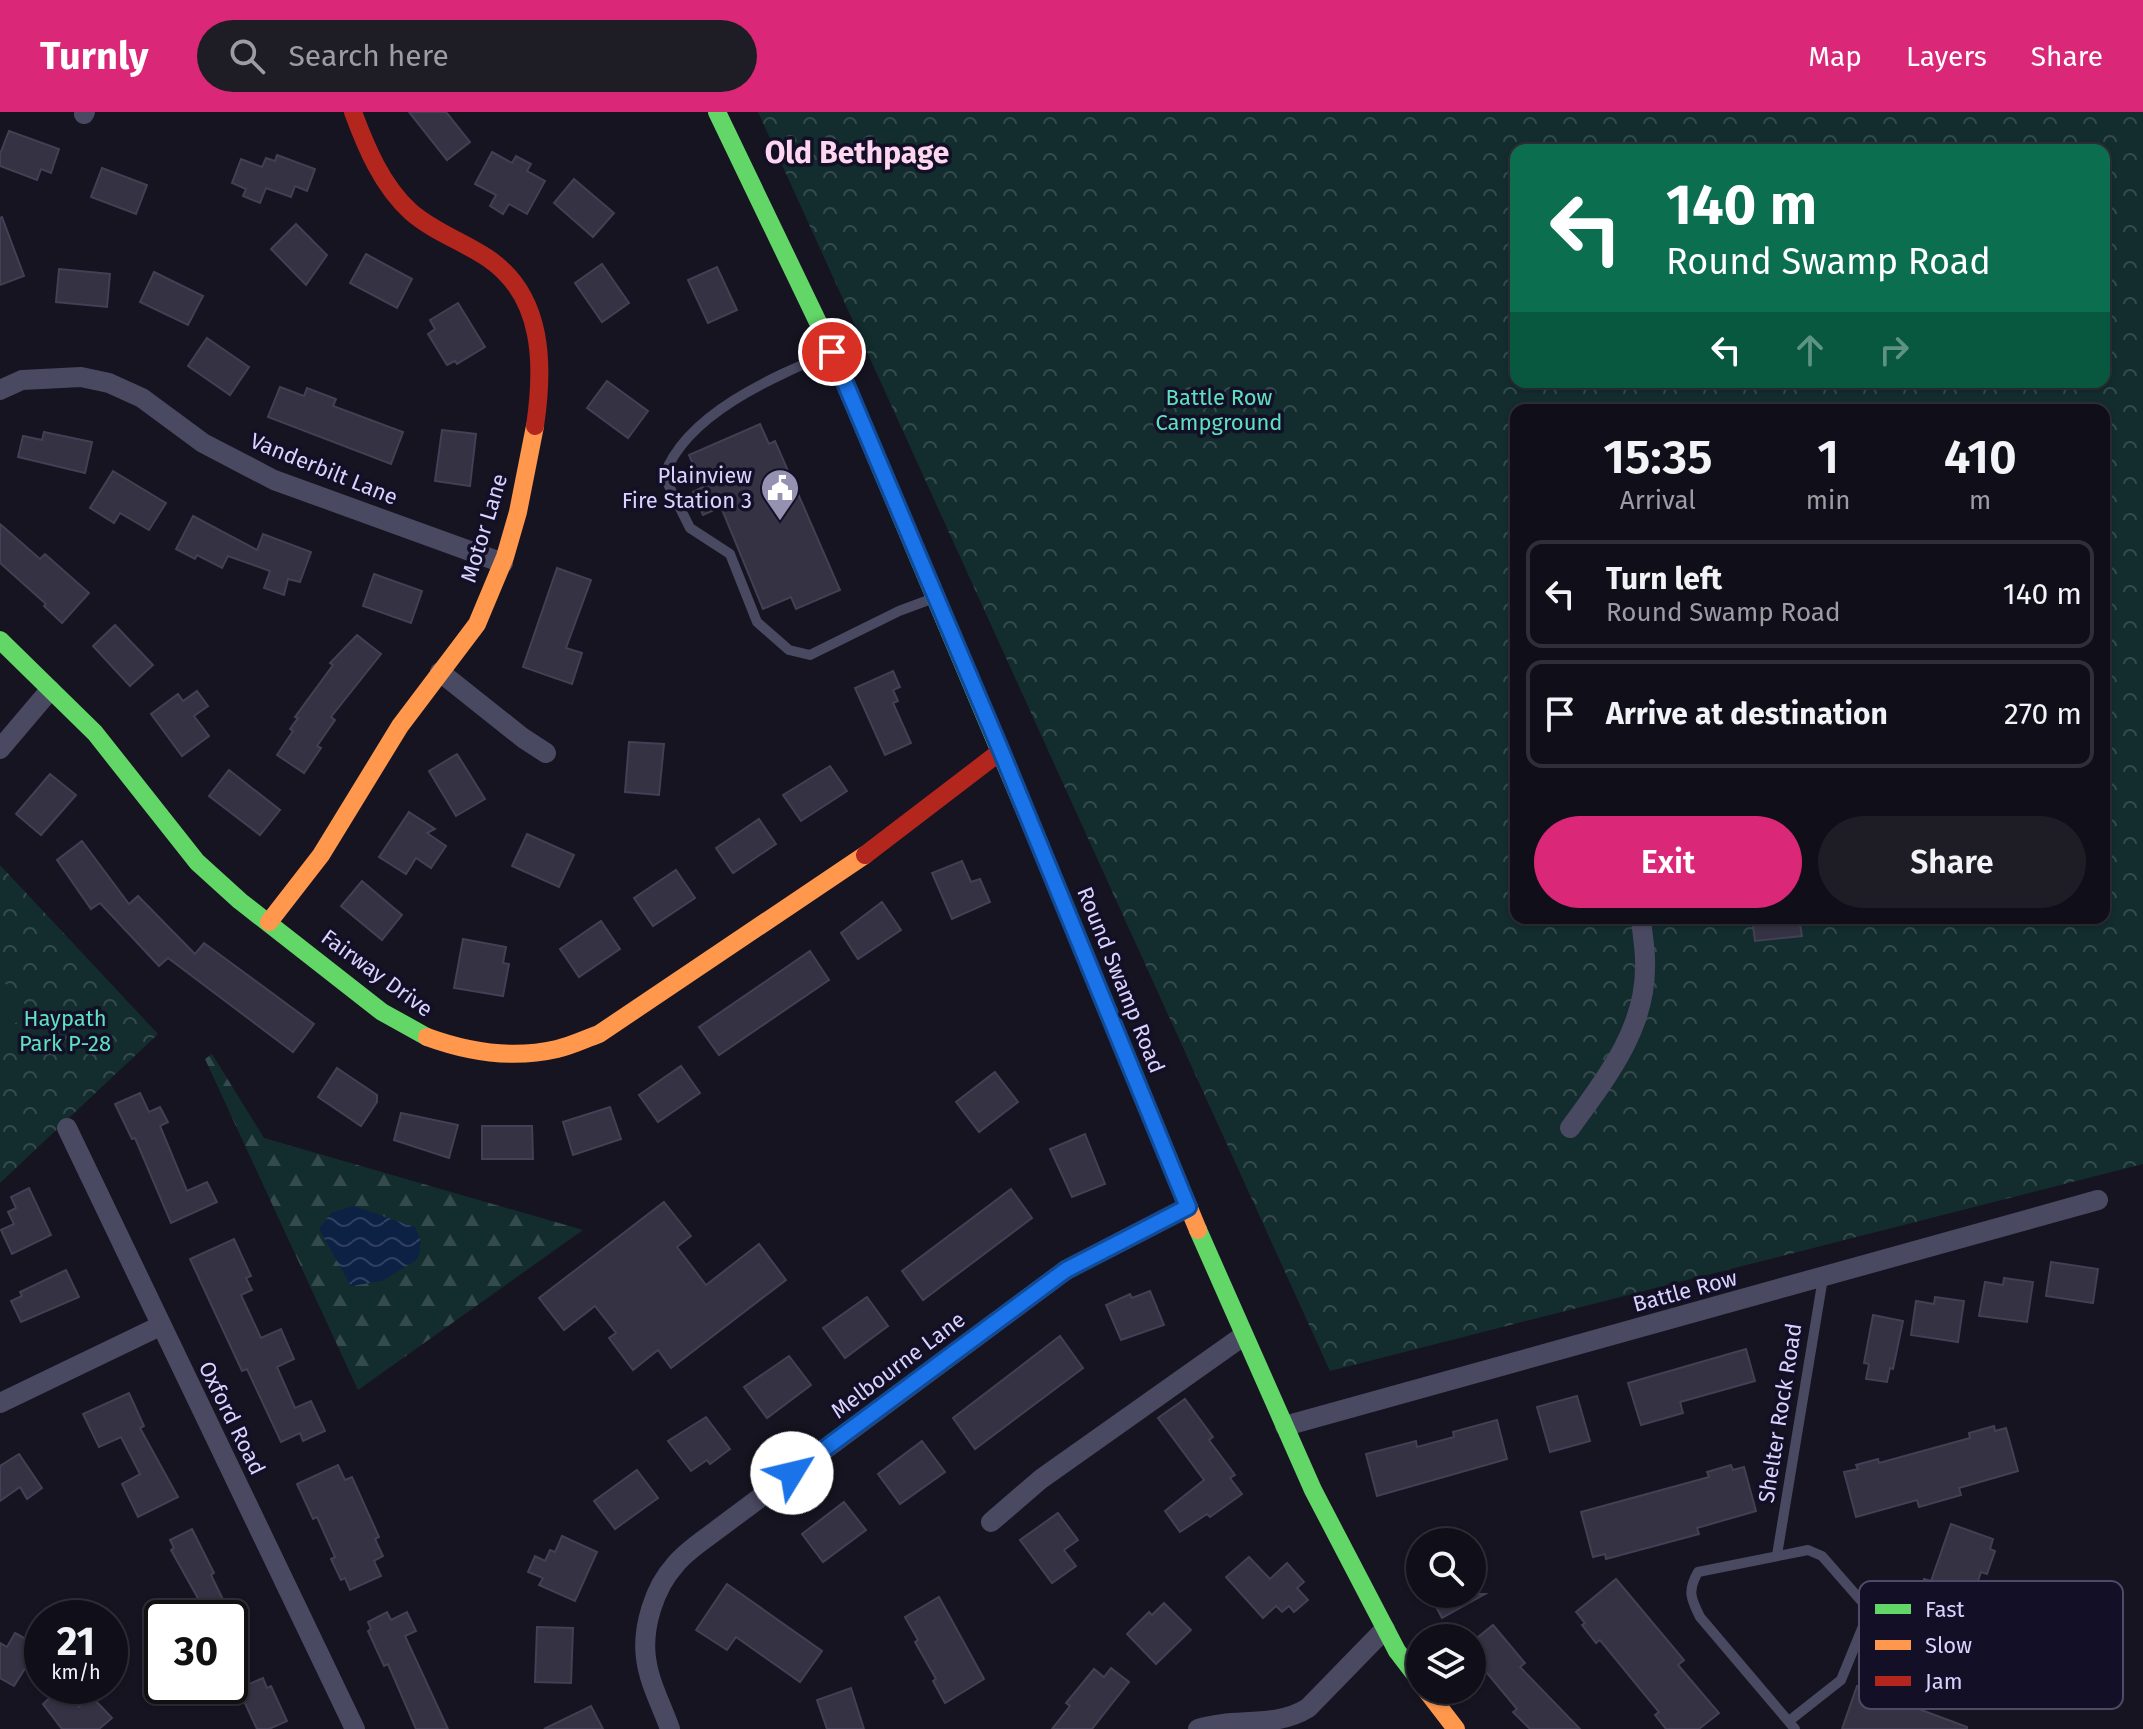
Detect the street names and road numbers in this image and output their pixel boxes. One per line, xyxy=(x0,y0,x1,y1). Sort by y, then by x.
street label: Vanderbilt Lane xyxy=(246,427,402,511)
street label: Motor Lane xyxy=(455,470,513,586)
street label: Round Swamp Road xyxy=(1071,883,1171,1077)
street label: Fairway Drive xyxy=(316,923,438,1023)
street label: Battle Row xyxy=(1630,1264,1740,1318)
street label: Melbourne Lane xyxy=(826,1306,970,1424)
street label: Shelter Rock Road xyxy=(1752,1321,1808,1505)
street label: Oxford Road xyxy=(193,1357,271,1479)

